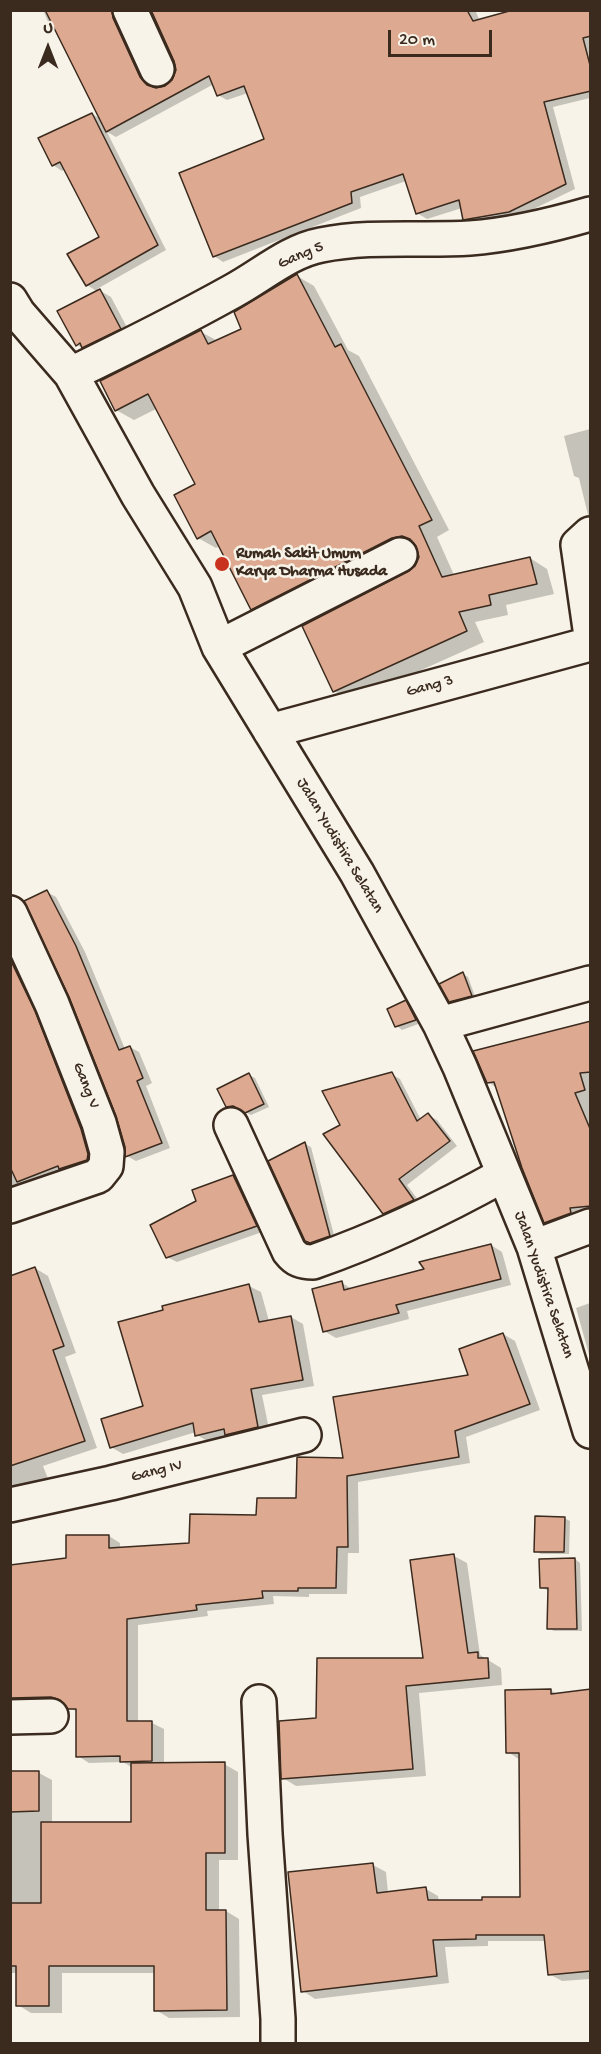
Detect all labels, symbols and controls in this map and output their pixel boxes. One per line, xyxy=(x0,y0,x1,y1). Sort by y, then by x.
north arrow xyxy=(18,18,78,78)
scale bar xyxy=(391,18,494,56)
text: U xyxy=(43,20,53,39)
text: 20 m xyxy=(399,30,435,51)
street label: Gang 5 xyxy=(275,238,327,274)
place label: Rumah Sakit Umum Karya Dharma Husada xyxy=(236,545,387,583)
marker: Rumah Sakit Umum Karya Dharma Husada xyxy=(213,555,231,573)
street label: Gang 3 xyxy=(404,672,456,702)
street label: Jalan Yudistira Selatan xyxy=(291,775,387,917)
street label: Gang V xyxy=(67,1060,103,1112)
street label: Jalan Yudistira Selatan xyxy=(509,1209,577,1361)
street label: Gang IV xyxy=(129,1456,185,1488)

